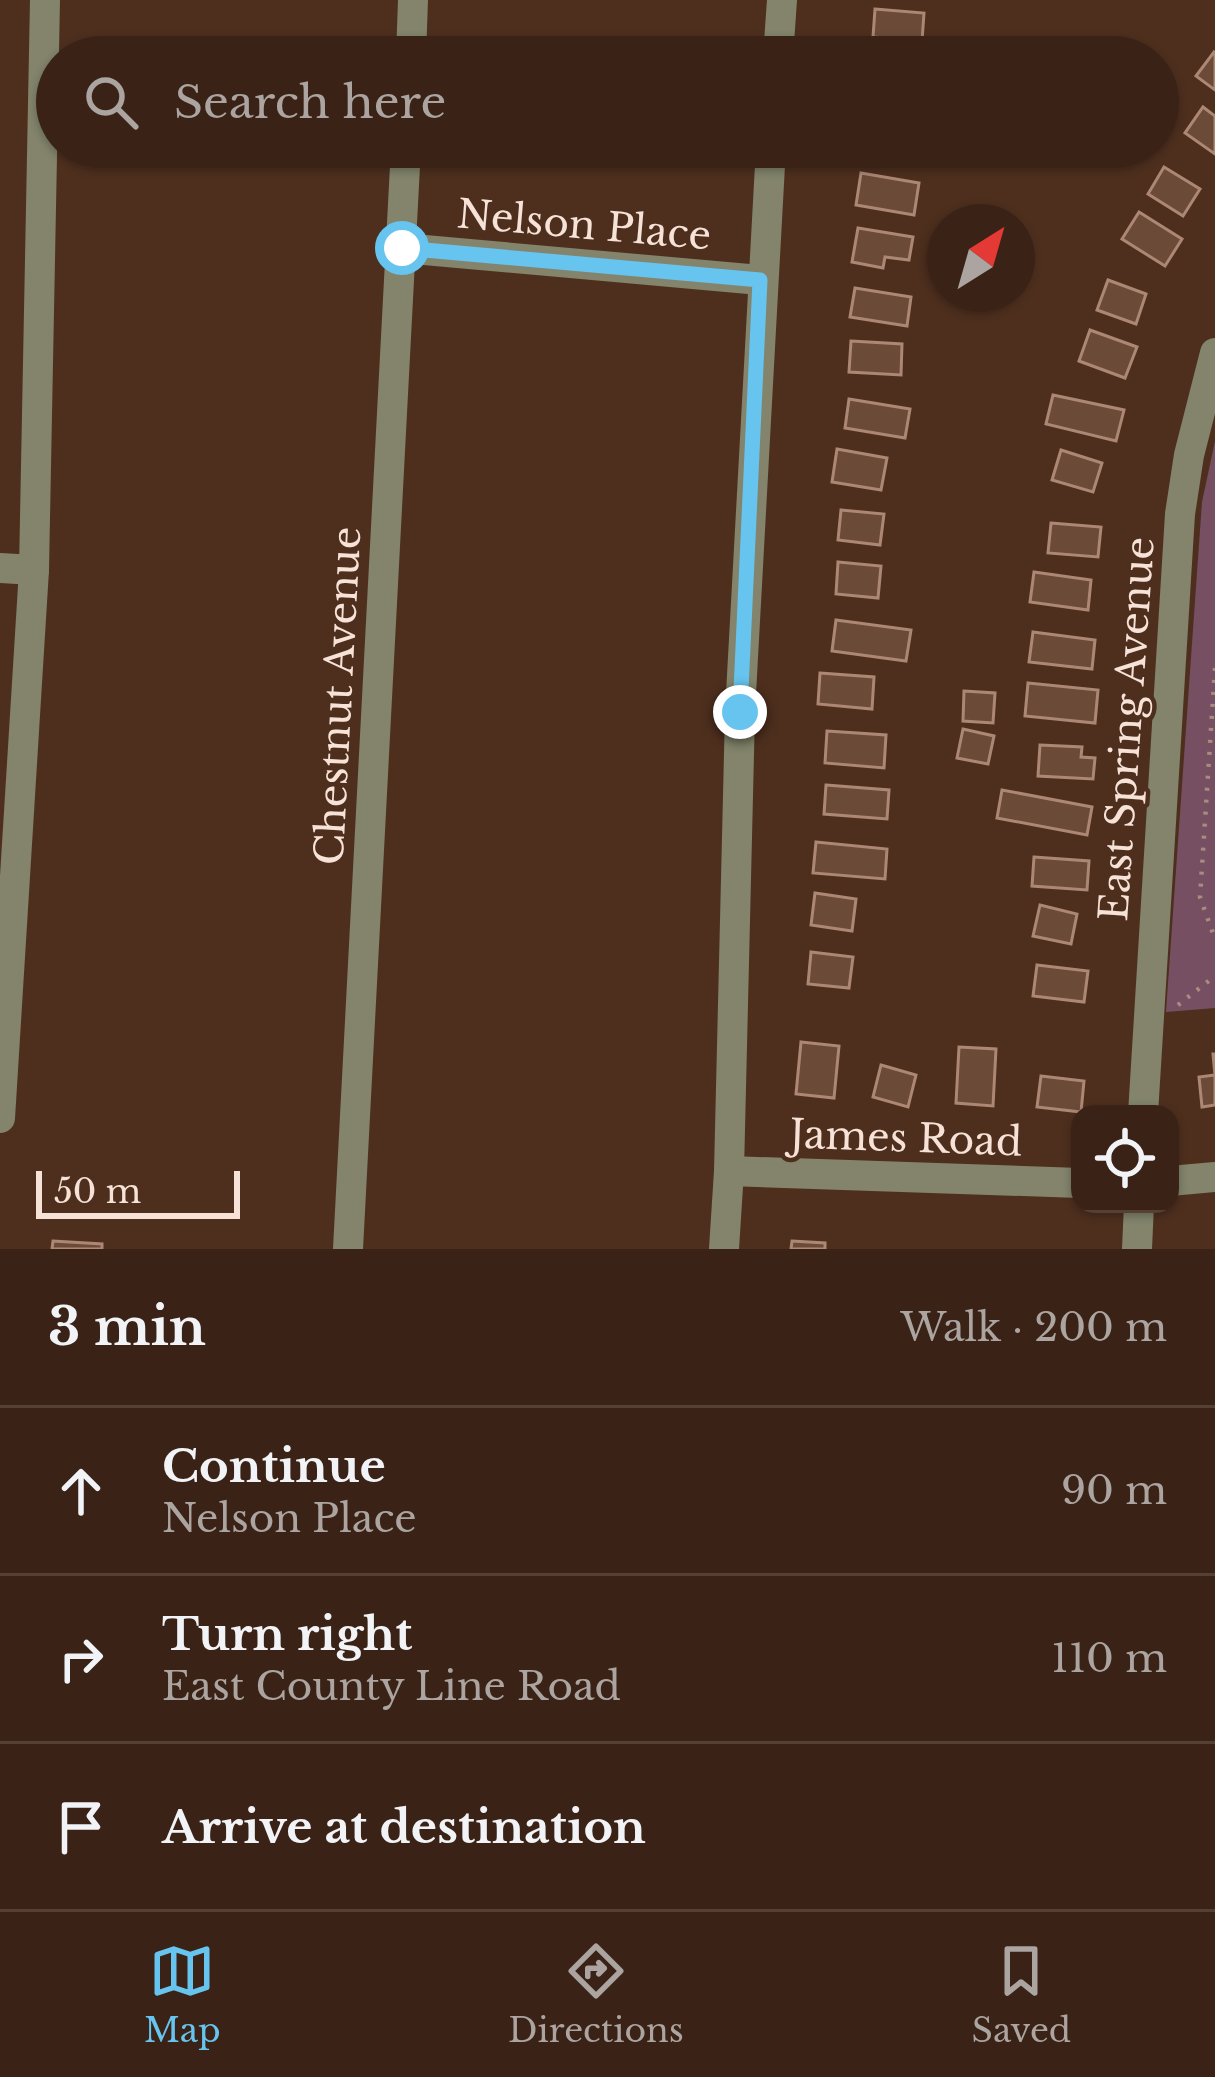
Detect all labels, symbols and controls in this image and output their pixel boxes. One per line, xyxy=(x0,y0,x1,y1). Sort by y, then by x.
search box xyxy=(36,36,1179,168)
icon: search xyxy=(78,69,144,135)
text: Search here xyxy=(174,74,446,130)
street label: Nelson Place xyxy=(455,189,713,261)
north arrow xyxy=(927,204,1035,312)
route start xyxy=(375,221,429,275)
street label: Chestnut Avenue xyxy=(305,526,371,866)
street label: East Spring Avenue xyxy=(1089,535,1165,923)
route end xyxy=(713,685,767,739)
map controls xyxy=(1071,1105,1179,1213)
button: locate xyxy=(1071,1105,1179,1213)
street label: James Road xyxy=(784,1109,1023,1167)
scale bar xyxy=(36,1165,240,1218)
text: 50 m xyxy=(54,1171,141,1212)
text: 3 min xyxy=(48,1296,206,1359)
text: Walk · 200 m xyxy=(901,1303,1167,1352)
text: Continue xyxy=(162,1438,386,1494)
icon: ahead xyxy=(48,1458,114,1524)
text: 90 m xyxy=(1061,1466,1167,1515)
text: Nelson Place xyxy=(162,1494,417,1543)
text: Turn right xyxy=(162,1606,412,1662)
icon: right xyxy=(48,1626,114,1692)
text: 110 m xyxy=(1051,1634,1167,1683)
text: East County Line Road xyxy=(162,1662,621,1711)
icon: arrive xyxy=(48,1794,114,1860)
text: Arrive at destination xyxy=(162,1799,646,1855)
tab: Map xyxy=(144,1938,221,2051)
tab: Directions xyxy=(508,1938,684,2051)
tab: Saved xyxy=(972,1938,1071,2051)

